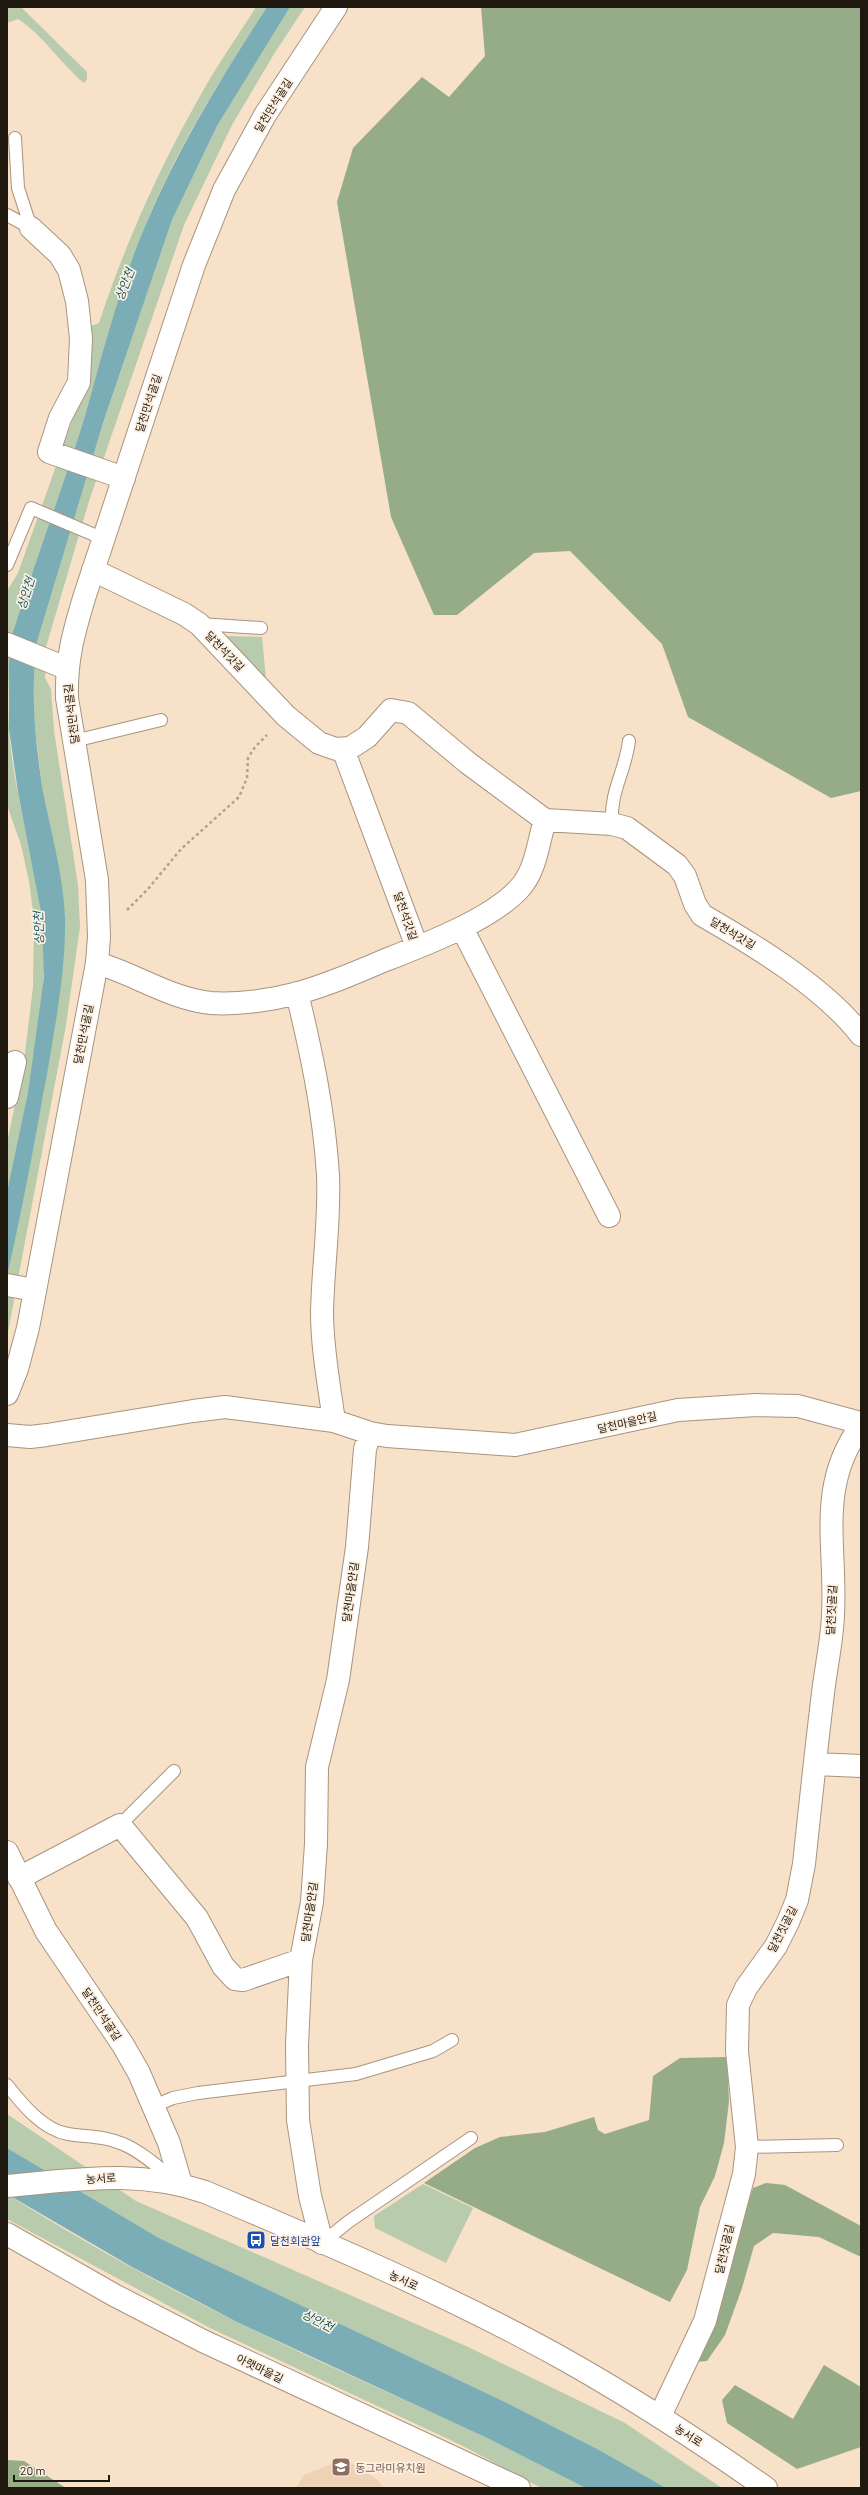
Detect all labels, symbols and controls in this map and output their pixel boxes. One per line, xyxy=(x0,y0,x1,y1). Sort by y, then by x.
street label: 달천만석골길 xyxy=(251,76,295,134)
water label: 상안천 xyxy=(112,264,137,302)
street label: 달천만석골길 xyxy=(132,372,164,434)
water label: 상안천 xyxy=(13,573,37,611)
street label: 달천석갓길 xyxy=(203,628,247,674)
street label: 달천만석골길 xyxy=(61,683,81,745)
street label: 달천석갓길 xyxy=(392,890,420,942)
water label: 상안천 xyxy=(30,909,46,945)
street label: 달천석갓길 xyxy=(708,914,758,952)
street label: 달천만석골길 xyxy=(71,1003,95,1065)
street label: 달천마을안길 xyxy=(596,1409,658,1435)
street label: 달천마을안길 xyxy=(339,1561,361,1623)
street label: 달천짓골길 xyxy=(823,1584,839,1636)
street label: 달천마을안길 xyxy=(298,1881,320,1943)
street label: 달천짓골길 xyxy=(765,1904,799,1954)
street label: 달천만석골길 xyxy=(80,1985,124,2043)
street label: 농서로 xyxy=(85,2170,117,2186)
street label: 달천짓골길 xyxy=(712,2223,736,2275)
bus stop icon: 달천회관앞 xyxy=(245,2229,267,2251)
place label: 달천회관앞 xyxy=(270,2234,321,2247)
street label: 농서로 xyxy=(387,2268,421,2292)
water label: 상안천 xyxy=(300,2306,338,2335)
street label: 아랫마을길 xyxy=(234,2351,286,2385)
street label: 농서로 xyxy=(673,2421,705,2449)
school or university icon: 동그라미유치원 xyxy=(330,2456,352,2478)
scale bar xyxy=(14,2457,109,2483)
place label: 동그라미유치원 xyxy=(355,2461,426,2474)
text: 20 m xyxy=(20,2463,46,2477)

